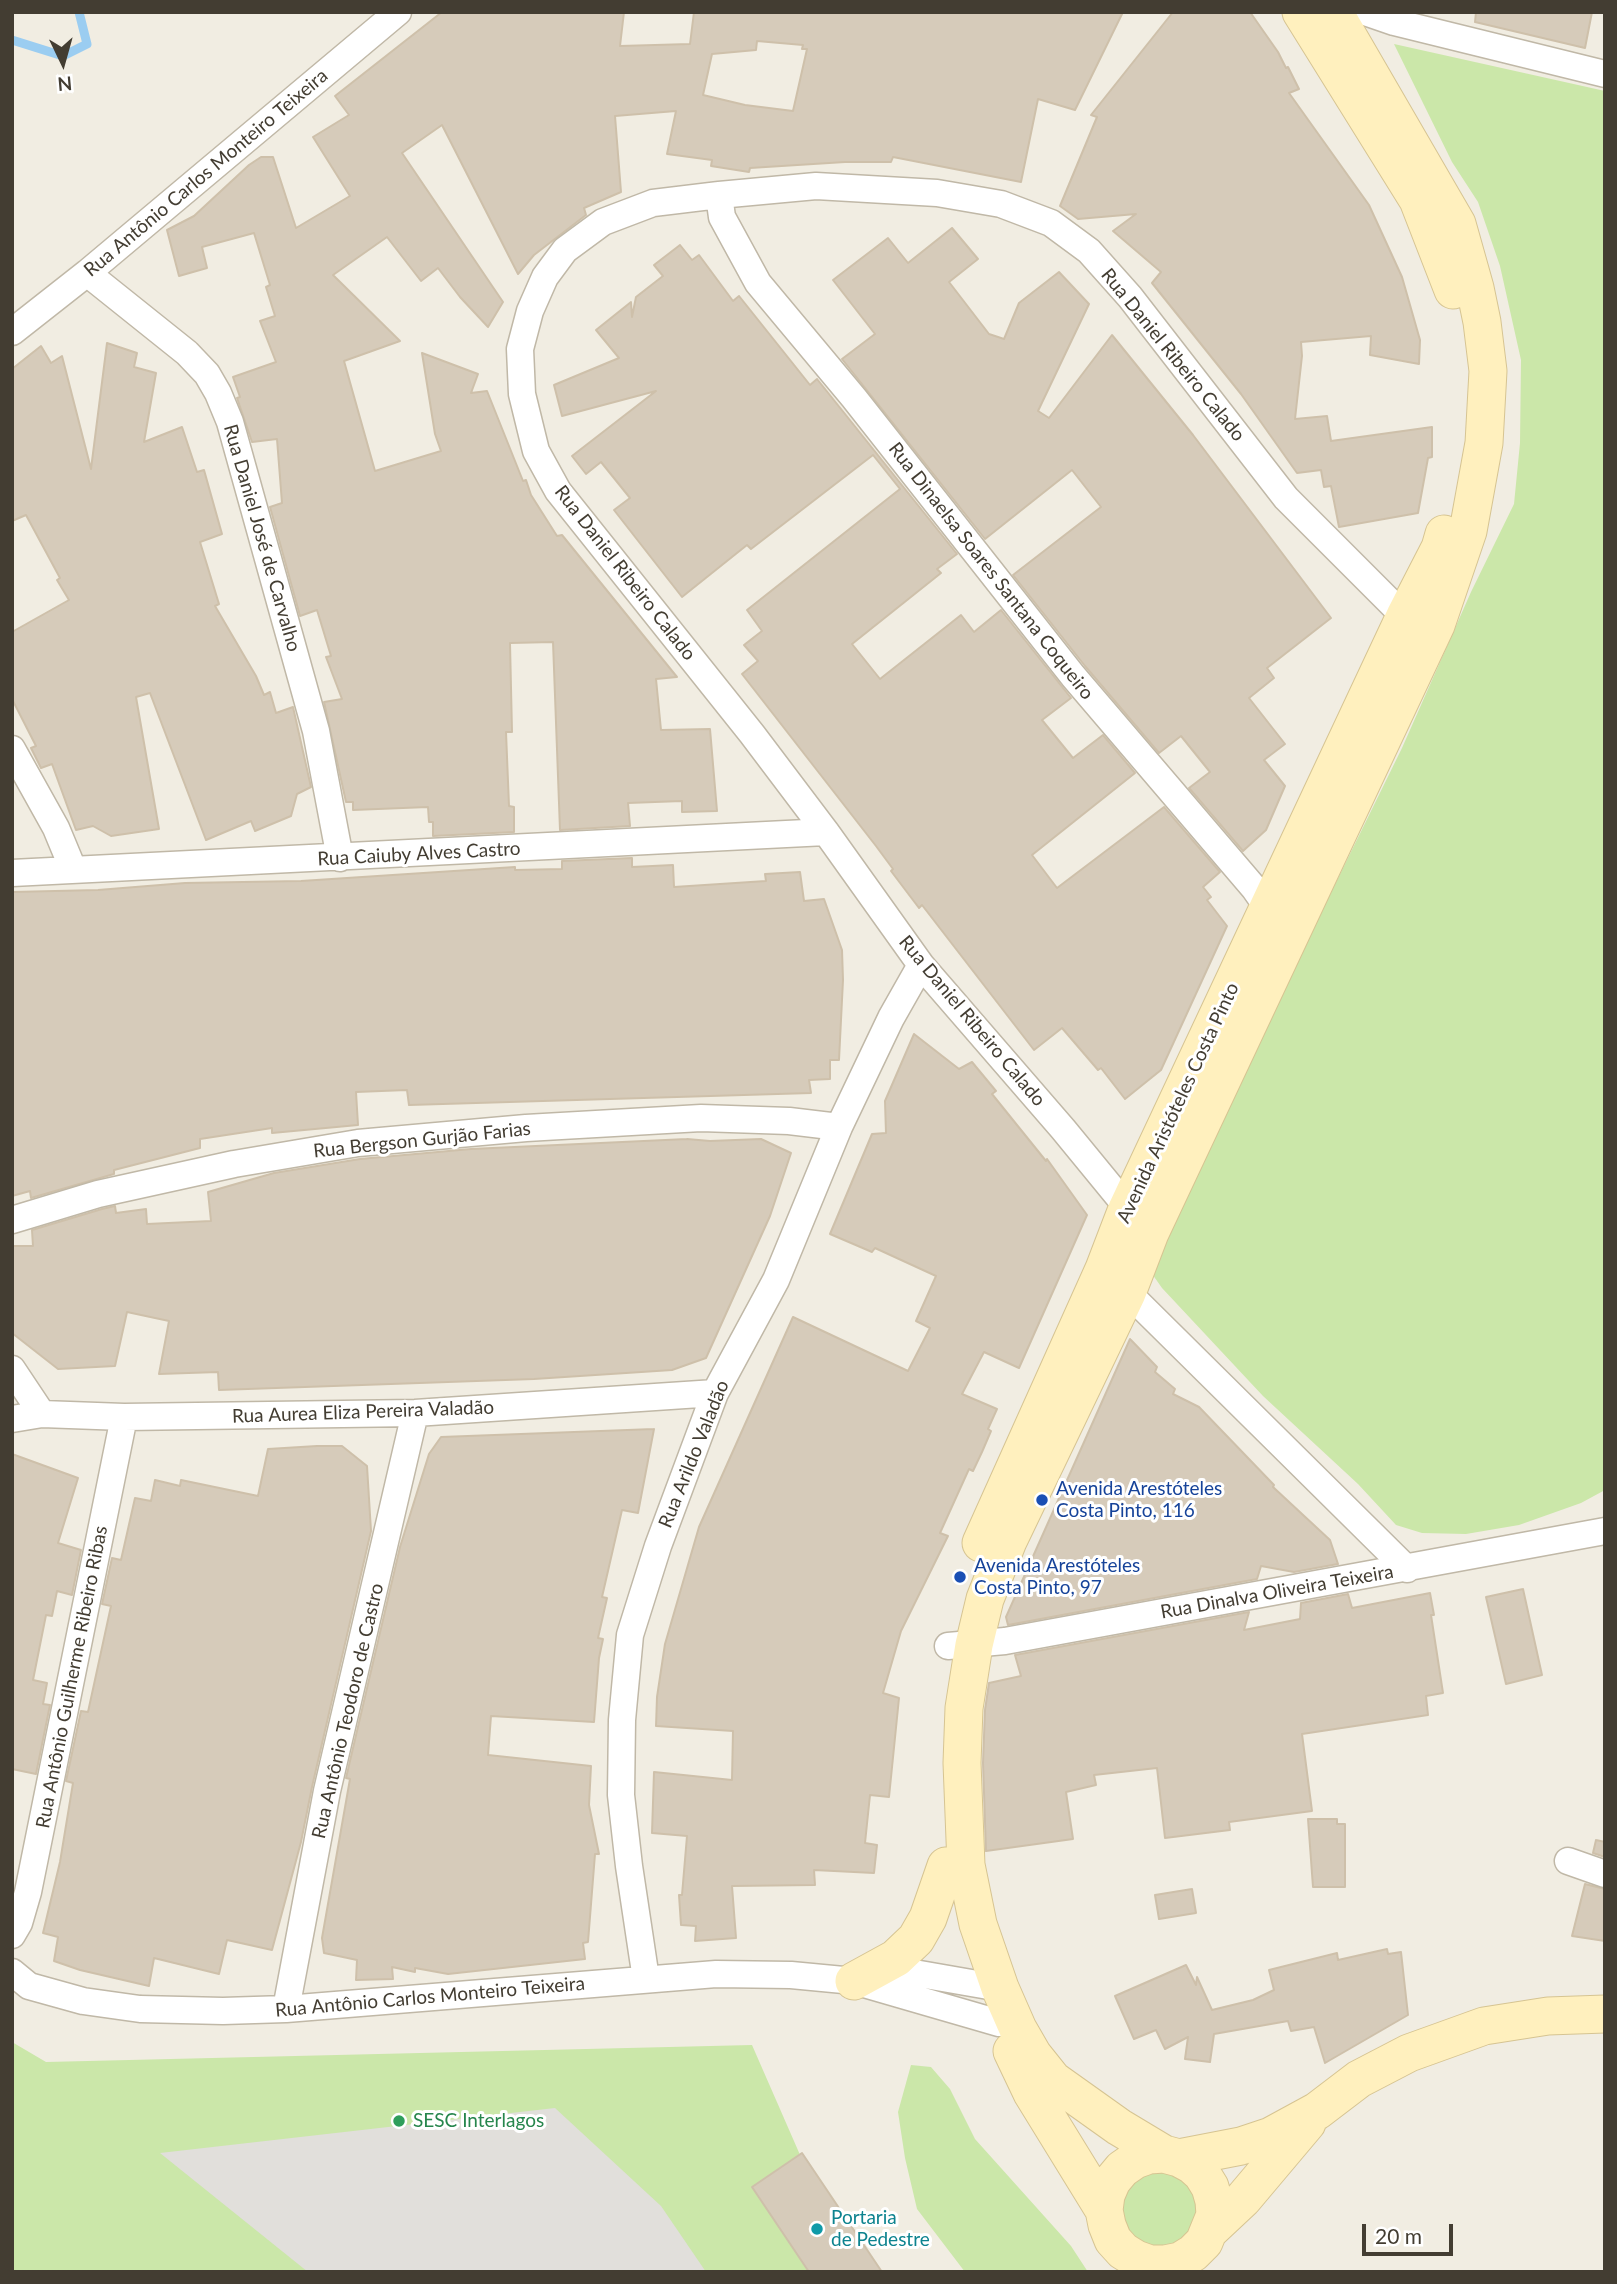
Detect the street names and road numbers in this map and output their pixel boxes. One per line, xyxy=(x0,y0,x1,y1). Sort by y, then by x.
street label: Rua Antônio Carlos Monteiro Teixeira xyxy=(80,64,332,282)
street label: Rua Daniel Ribeiro Calado xyxy=(1096,264,1250,446)
street label: Rua Daniel José de Carvalho xyxy=(219,422,305,654)
street label: Rua Dinaelsa Soares Santana Coqueiro xyxy=(883,438,1099,704)
street label: Rua Daniel Ribeiro Calado xyxy=(550,481,700,665)
street label: Rua Caiuby Alves Castro xyxy=(317,837,521,871)
street label: Rua Daniel Ribeiro Calado xyxy=(894,931,1050,1111)
street label: Avenida Aristóteles Costa Pinto xyxy=(1112,979,1244,1227)
street label: Rua Bergson Gurjão Farias xyxy=(312,1117,532,1163)
street label: Rua Arildo Valadão xyxy=(654,1377,734,1531)
street label: Rua Aurea Eliza Pereira Valadão xyxy=(232,1396,494,1428)
street label: Rua Antônio Guilherme Ribeiro Ribas xyxy=(31,1524,113,1830)
street label: Rua Dinalva Oliveira Teixeira xyxy=(1159,1560,1395,1624)
street label: Rua Antônio Teodoro de Castro xyxy=(307,1581,389,1841)
street label: Rua Antônio Carlos Monteiro Teixeira xyxy=(274,1972,586,2022)

